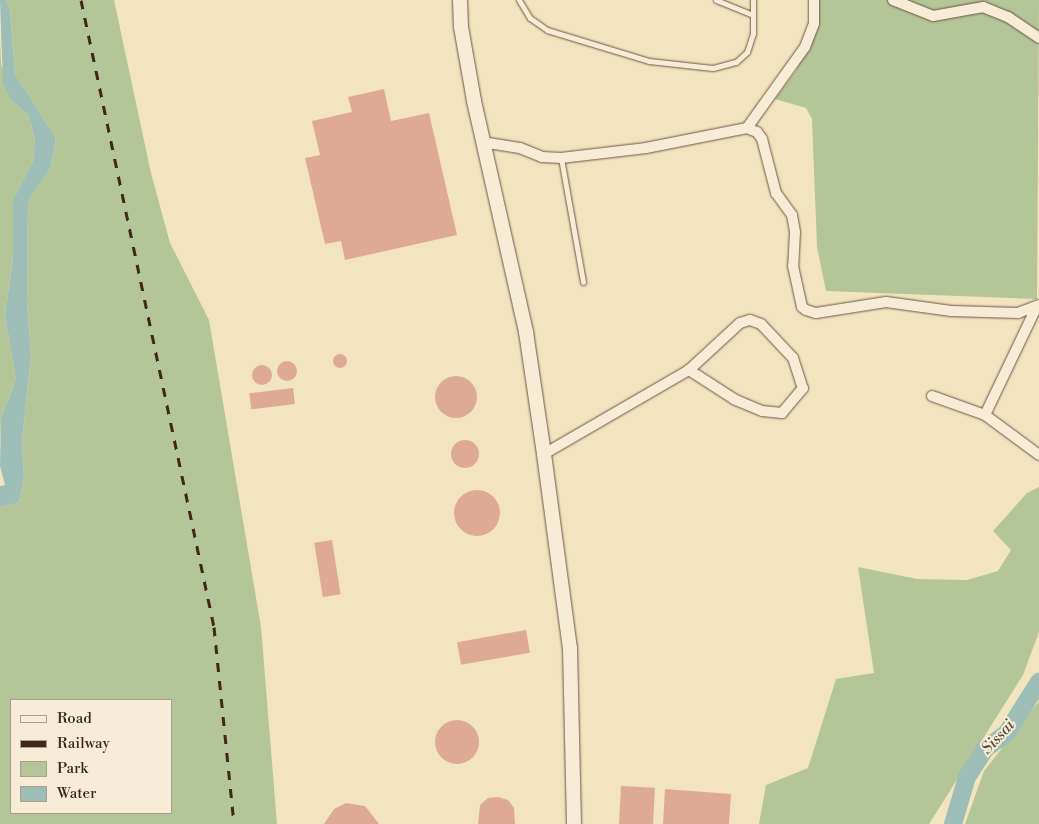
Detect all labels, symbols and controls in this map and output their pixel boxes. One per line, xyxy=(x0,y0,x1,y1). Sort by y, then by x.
legend xyxy=(10,699,172,814)
text: Road xyxy=(57,709,92,728)
water label: Sissai xyxy=(977,716,1019,758)
text: Railway xyxy=(57,734,110,753)
text: Park xyxy=(57,759,88,778)
text: Water xyxy=(57,784,96,803)

